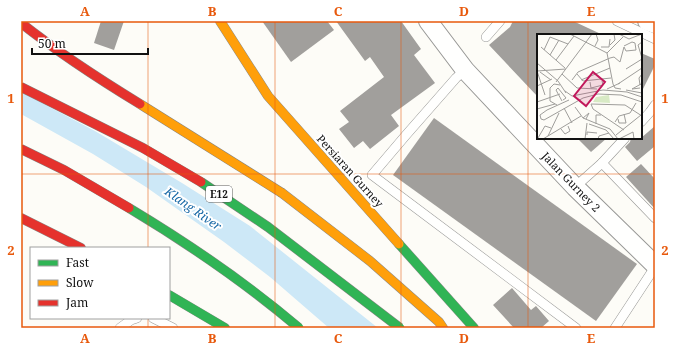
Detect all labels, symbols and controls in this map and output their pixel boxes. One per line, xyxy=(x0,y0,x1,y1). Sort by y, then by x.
text: A xyxy=(80,2,90,20)
text: B xyxy=(208,2,217,20)
text: C xyxy=(334,2,343,20)
text: D xyxy=(459,2,469,20)
text: E xyxy=(587,2,596,20)
scale bar xyxy=(32,30,148,56)
inset map xyxy=(537,34,642,139)
text: 50 m xyxy=(38,35,66,52)
text: 1 xyxy=(7,89,15,107)
text: 1 xyxy=(661,89,669,107)
street label: Persiaran Gurney xyxy=(314,131,387,211)
street label: Jalan Gurney 2 xyxy=(538,148,604,215)
water label: Klang River xyxy=(161,182,225,235)
road number: E12 xyxy=(206,186,232,202)
text: 2 xyxy=(7,241,15,259)
text: 2 xyxy=(661,241,669,259)
legend xyxy=(30,247,170,319)
text: Fast xyxy=(66,254,89,271)
text: Slow xyxy=(66,274,94,291)
text: Jam xyxy=(65,294,88,311)
text: A xyxy=(80,329,90,347)
text: B xyxy=(208,329,217,347)
text: C xyxy=(334,329,343,347)
text: D xyxy=(459,329,469,347)
text: E xyxy=(587,329,596,347)

